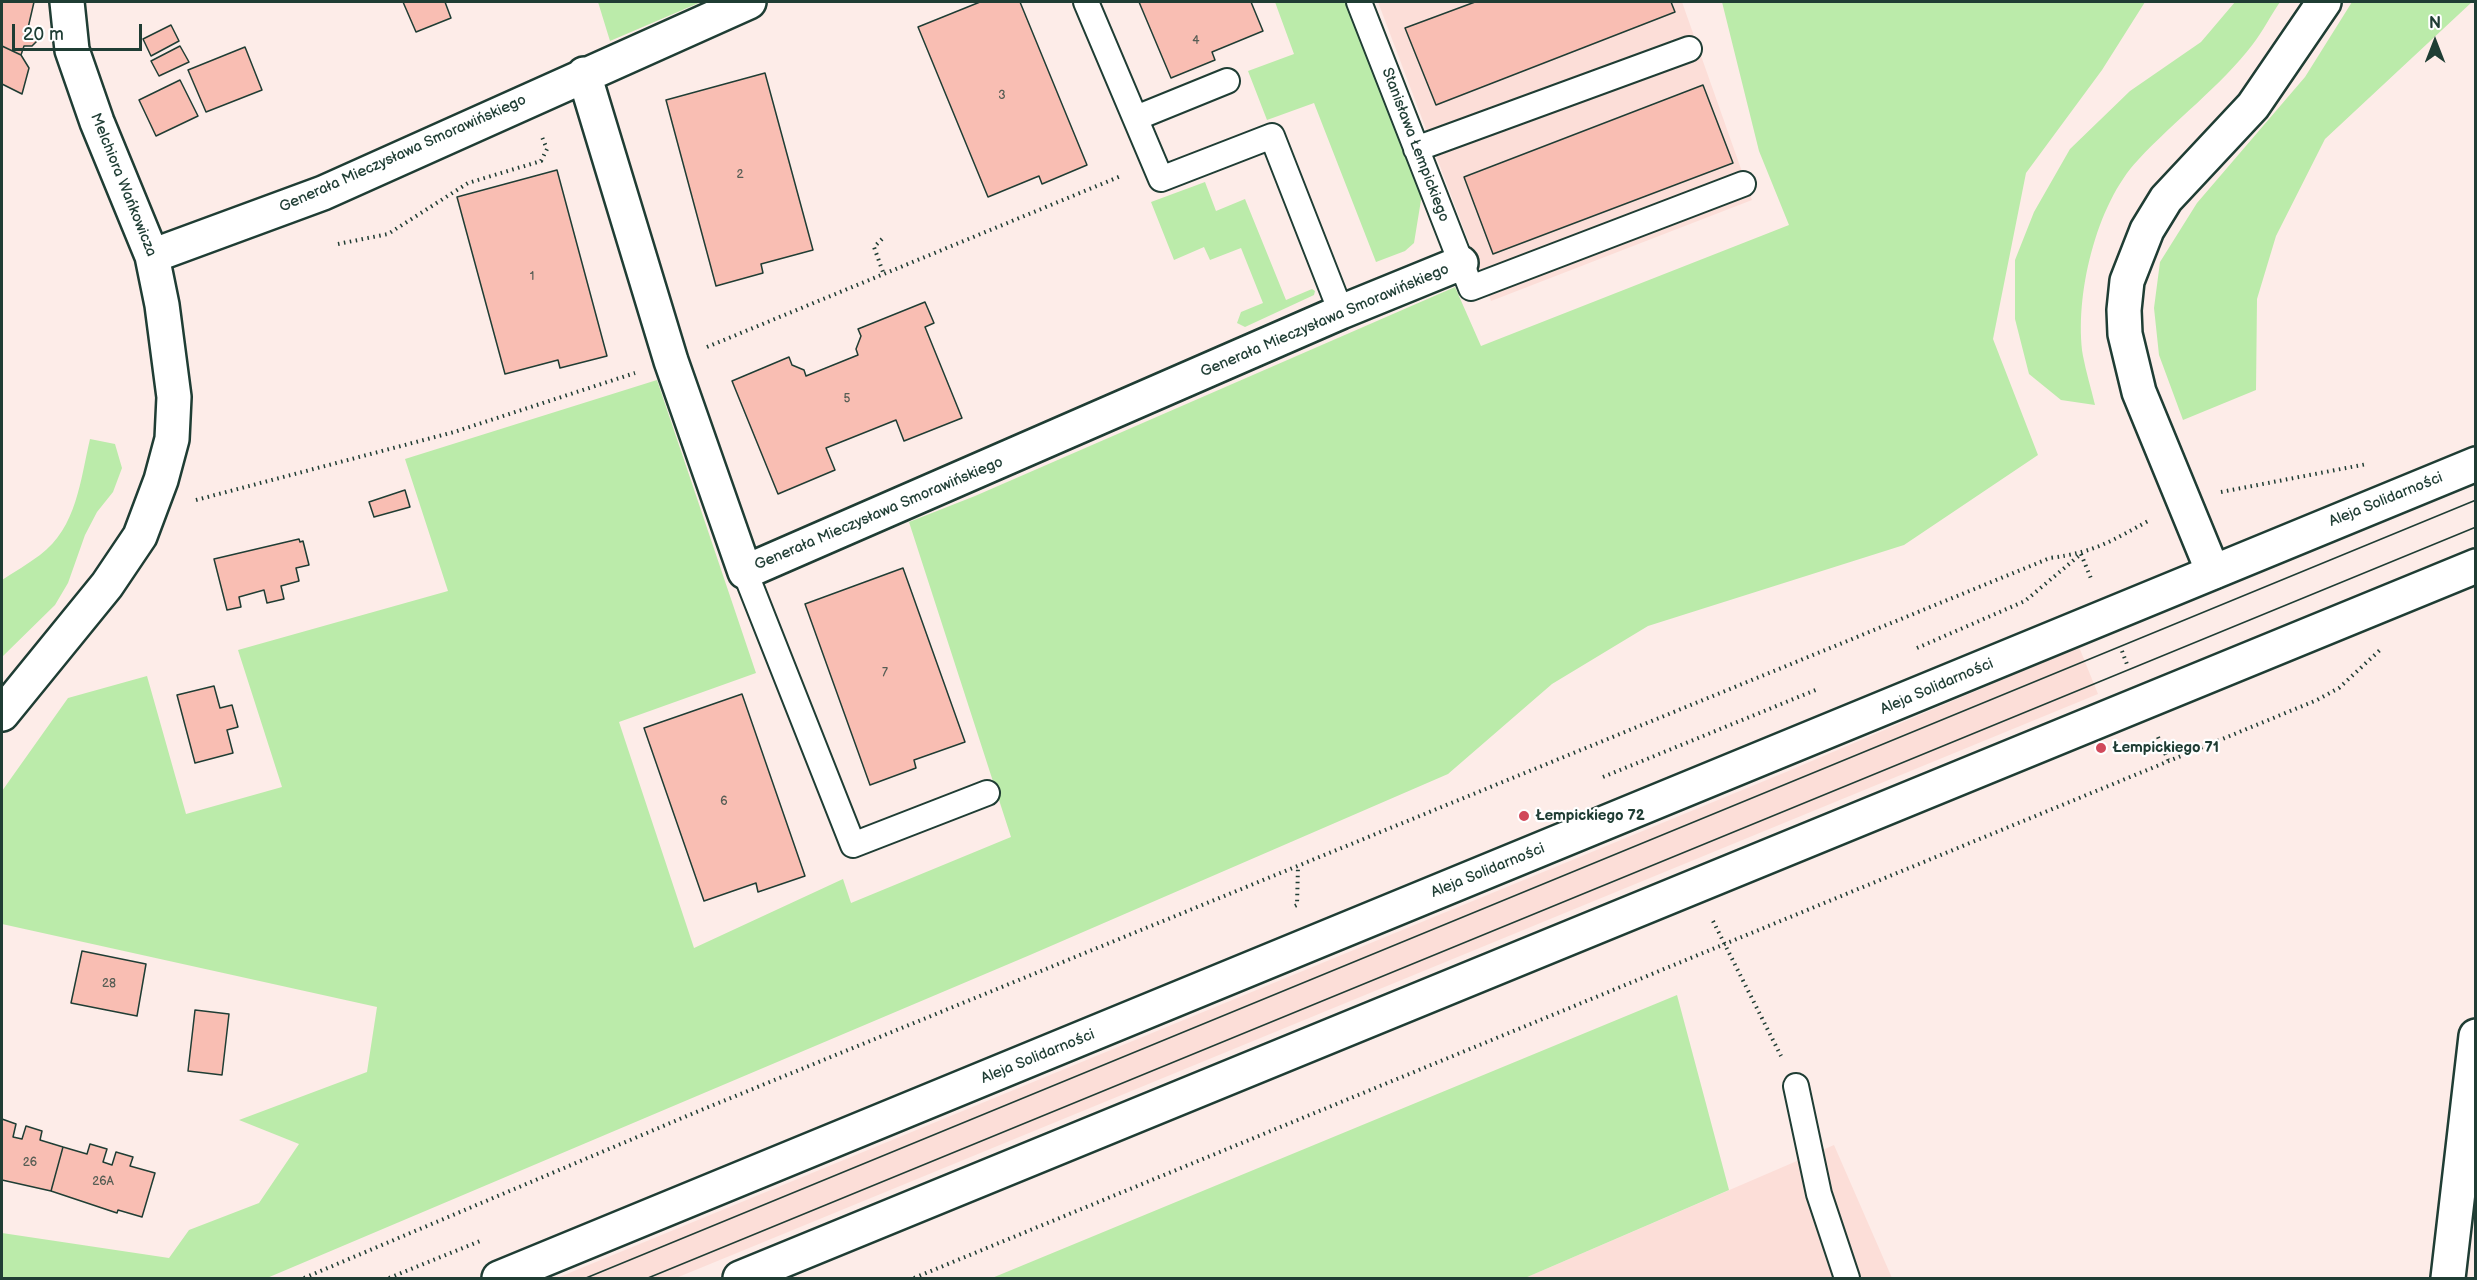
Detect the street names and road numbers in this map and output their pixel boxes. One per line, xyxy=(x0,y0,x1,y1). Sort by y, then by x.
street label: Stanisława Łempickiego xyxy=(1377,65,1453,225)
street label: Generała Mieczysława Smorawińskiego xyxy=(277,91,529,217)
street label: Melchiora Wańkowicza xyxy=(86,111,160,259)
street label: Generała Mieczysława Smorawińskiego xyxy=(1198,260,1452,382)
street label: Generała Mieczysława Smorawińskiego xyxy=(752,453,1006,575)
street label: Aleja Solidarności xyxy=(2326,469,2446,531)
street label: Aleja Solidarności xyxy=(1878,655,1996,719)
street label: Aleja Solidarności xyxy=(1428,840,1548,902)
street label: Aleja Solidarności xyxy=(978,1026,1098,1088)

